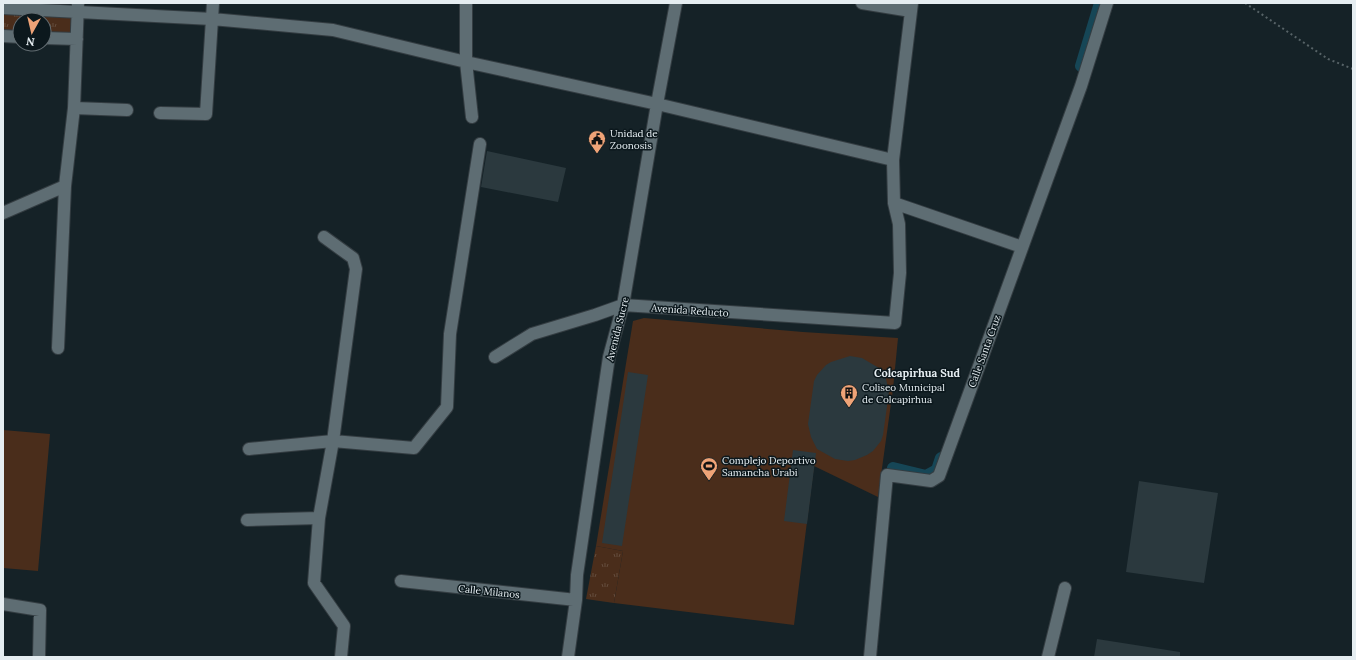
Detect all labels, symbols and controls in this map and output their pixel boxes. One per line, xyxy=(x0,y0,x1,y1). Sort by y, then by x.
north arrow xyxy=(12,12,52,52)
text: N xyxy=(25,34,36,49)
place label: Unidad de Zoonosis xyxy=(610,127,658,152)
public building icon: Unidad de Zoonosis xyxy=(587,129,607,154)
street label: Avenida Sucre xyxy=(603,295,632,364)
street label: Avenida Reducto xyxy=(650,301,729,320)
street label: Calle Santa Cruz xyxy=(965,313,1004,389)
district label: Colcapirhua Sud xyxy=(874,366,960,380)
place label: Coliseo Municipal de Colcapirhua xyxy=(862,381,945,406)
building icon: Coliseo Municipal de Colcapirhua xyxy=(839,383,859,408)
place label: Complejo Deportivo Samancha Urabi xyxy=(722,454,816,479)
sports icon: Complejo Deportivo Samancha Urabi xyxy=(699,456,719,481)
street label: Calle Milanos xyxy=(457,582,521,601)

